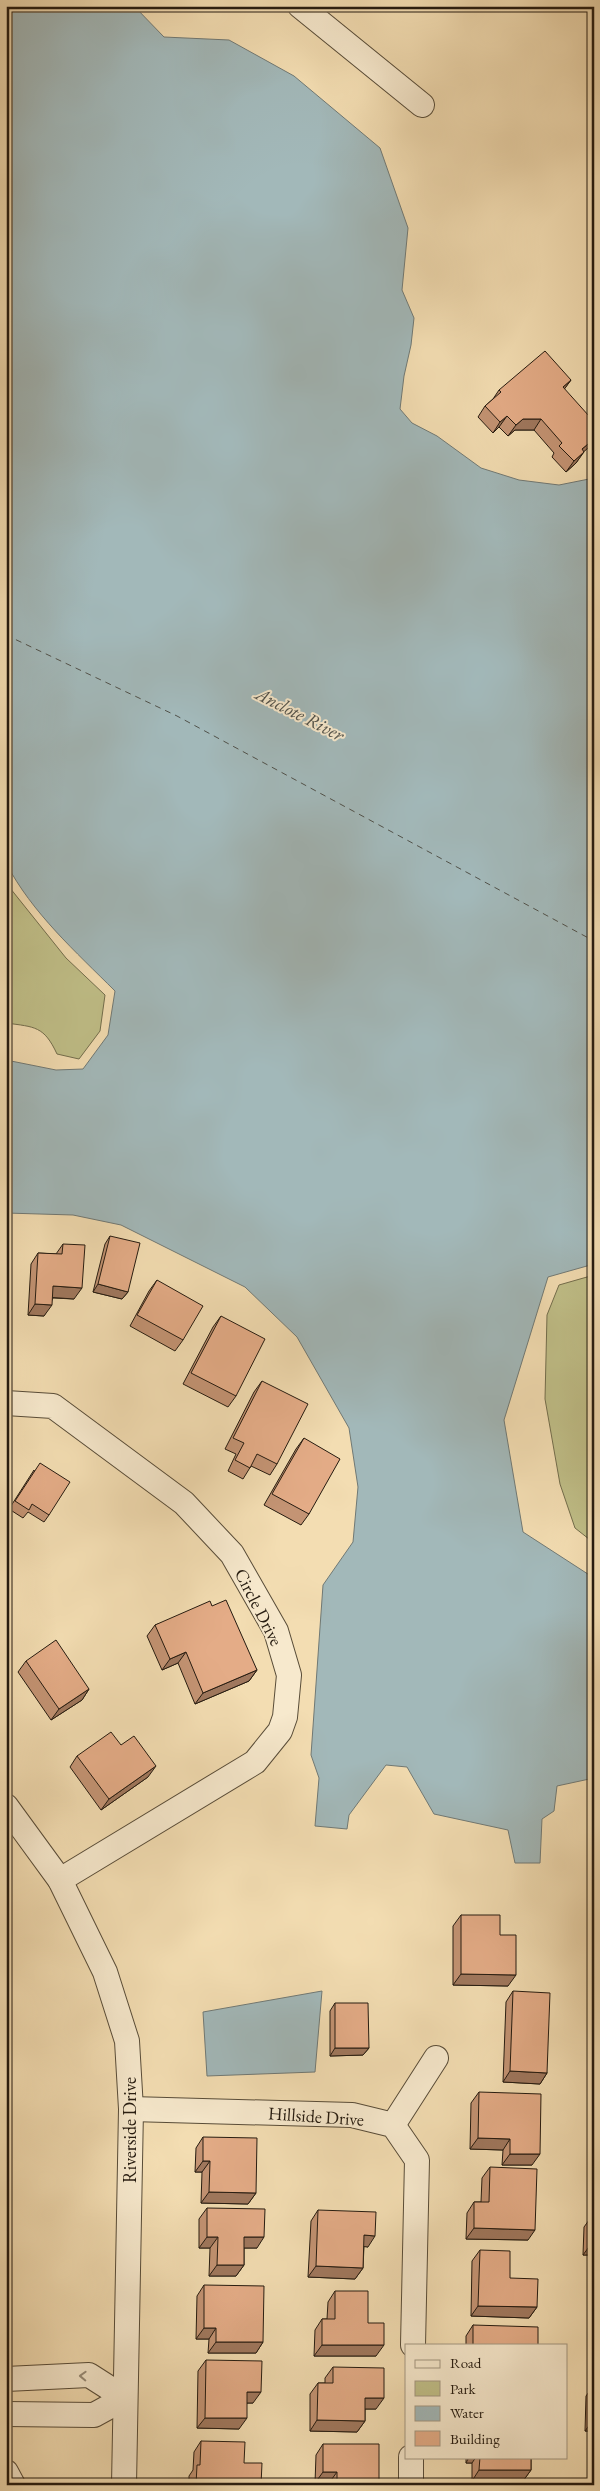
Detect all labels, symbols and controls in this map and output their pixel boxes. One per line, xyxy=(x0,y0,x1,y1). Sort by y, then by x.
water label: Anclote River xyxy=(250,680,349,747)
street label: Circle Drive xyxy=(230,1564,288,1650)
street label: Riverside Drive xyxy=(118,2077,141,2183)
street label: Hillside Drive xyxy=(267,2101,365,2131)
legend xyxy=(405,2344,568,2458)
text: Road xyxy=(450,2353,482,2372)
one-way arrow xyxy=(79,2371,86,2381)
text: Park xyxy=(450,2379,477,2398)
text: Water xyxy=(450,2403,484,2422)
text: Building xyxy=(450,2429,500,2448)

